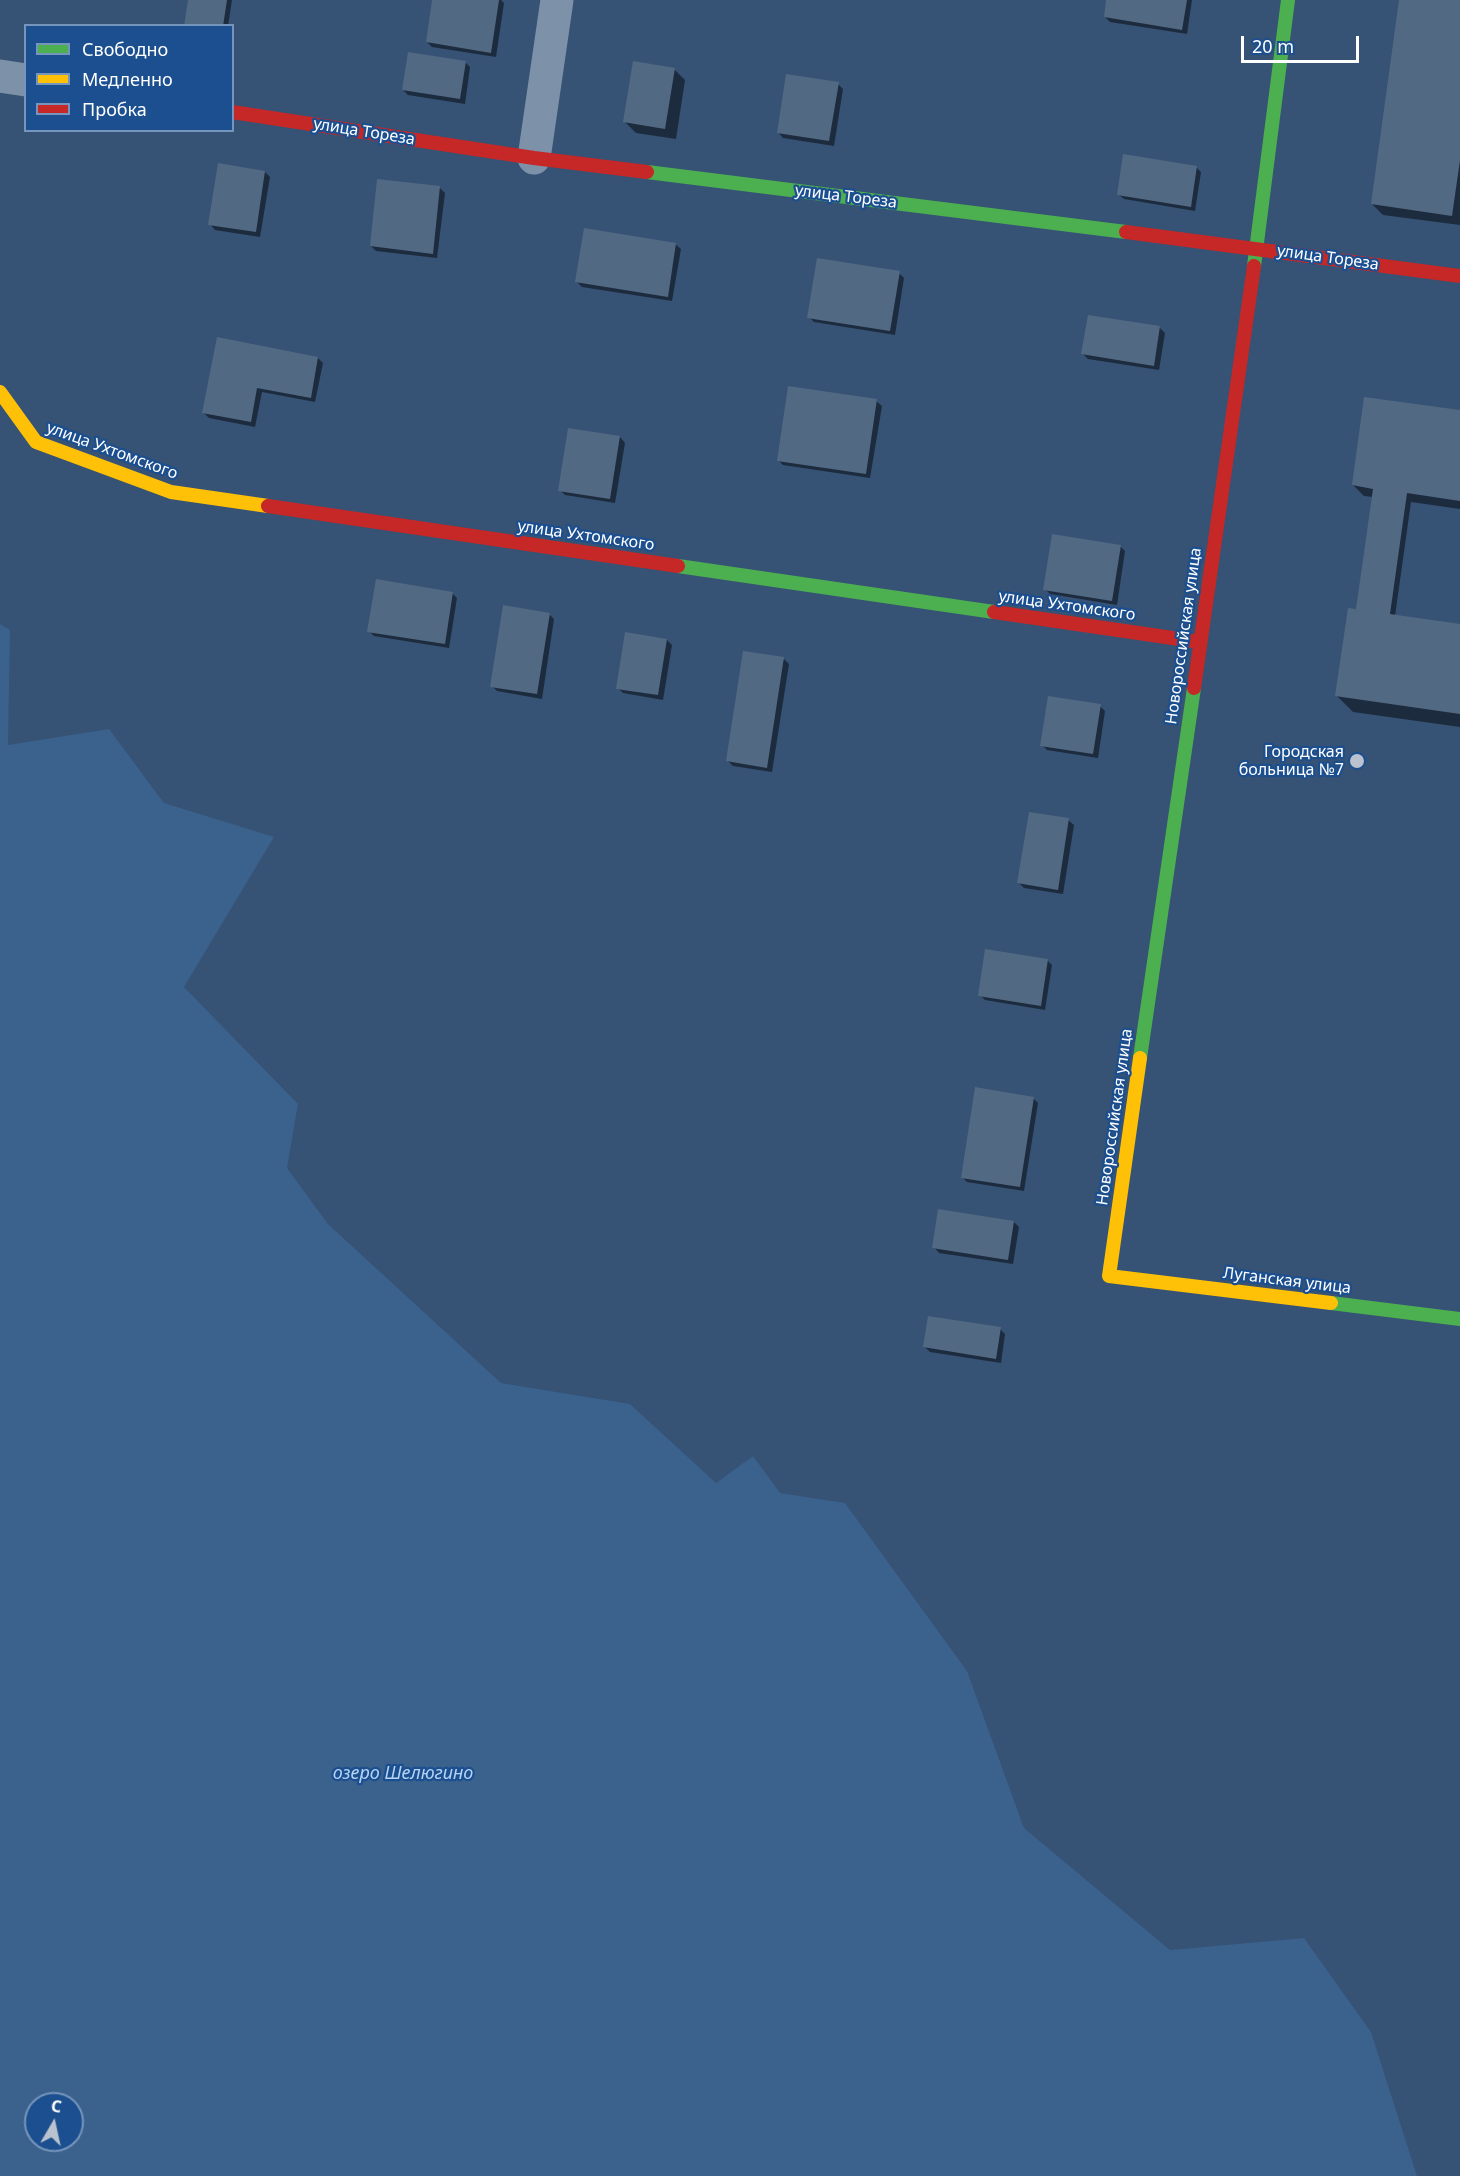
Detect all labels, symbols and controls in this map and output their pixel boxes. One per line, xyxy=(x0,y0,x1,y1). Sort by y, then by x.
legend xyxy=(24,24,234,132)
scale bar xyxy=(1244,24,1362,62)
text: 20 m xyxy=(1252,34,1294,58)
text: Свободно xyxy=(82,37,168,61)
text: Медленно xyxy=(82,67,173,91)
text: Пробка xyxy=(82,97,147,121)
street label: улица Тореза xyxy=(312,114,416,150)
street label: улица Тореза xyxy=(794,181,898,213)
street label: улица Тореза xyxy=(1276,241,1380,275)
street label: улица Ухтомского xyxy=(44,418,180,484)
street label: улица Ухтомского xyxy=(516,517,656,555)
street label: Новороссийская улица xyxy=(1162,546,1206,726)
street label: улица Ухтомского xyxy=(997,587,1137,625)
place label: Городская больница №7 xyxy=(1239,742,1344,780)
marker: Городская больница №7 xyxy=(1348,752,1366,770)
street label: Новороссийская улица xyxy=(1093,1027,1137,1207)
street label: Луганская улица xyxy=(1222,1264,1352,1298)
water label: озеро Шелюгино xyxy=(333,1763,473,1785)
north arrow xyxy=(24,2092,84,2152)
text: С xyxy=(50,2095,63,2118)

